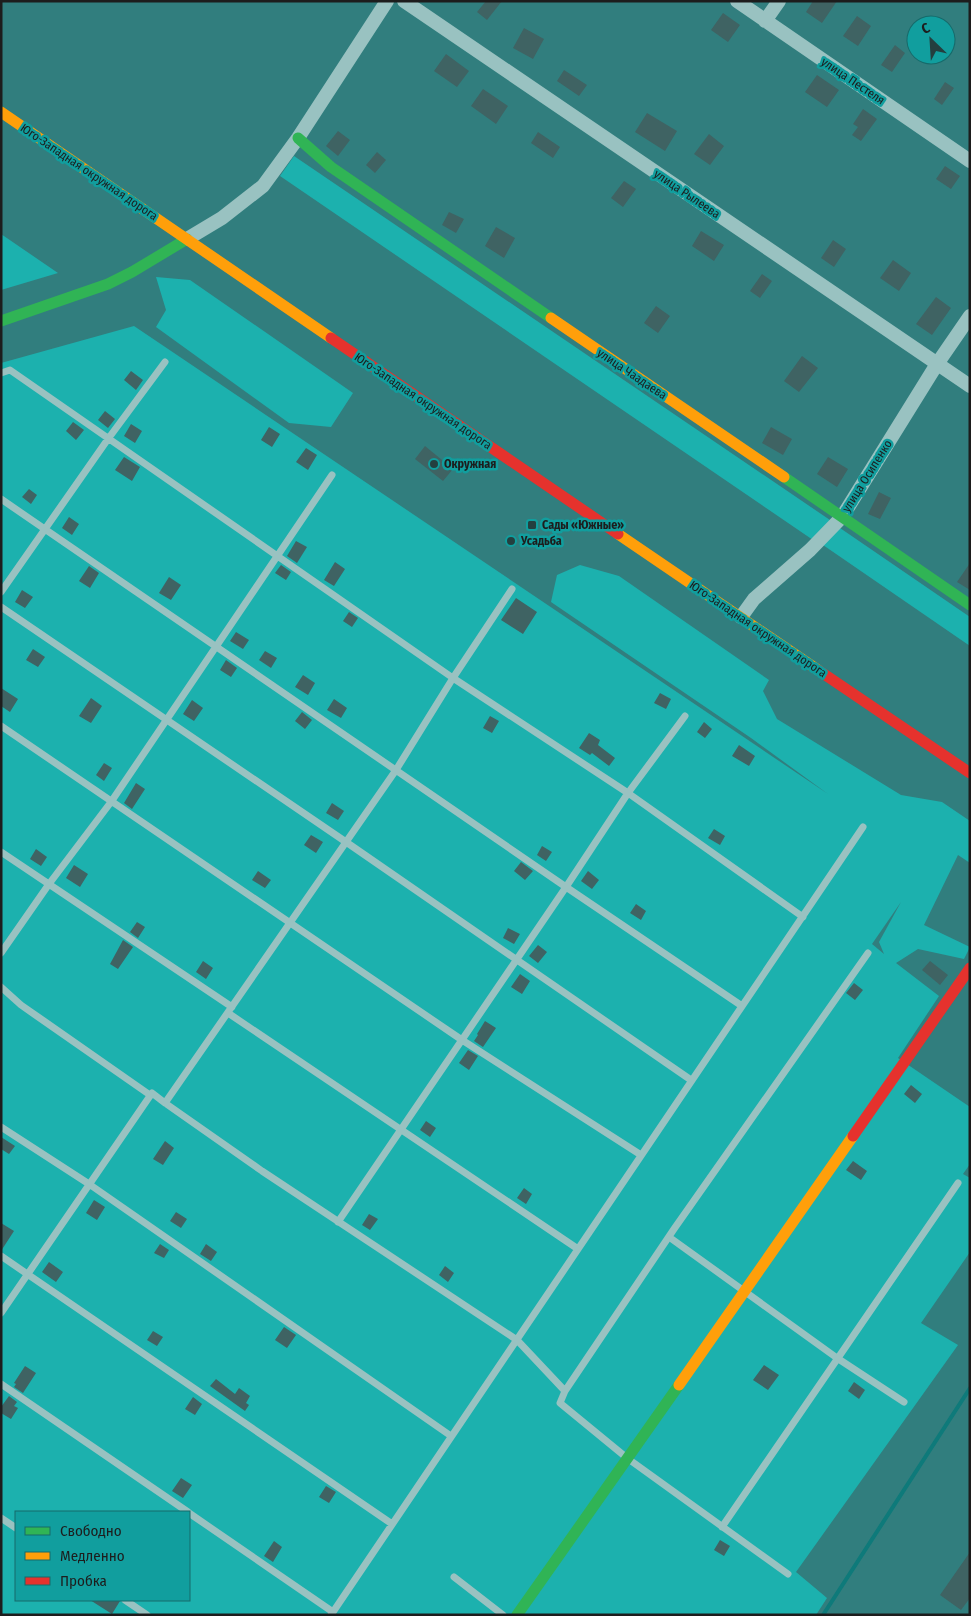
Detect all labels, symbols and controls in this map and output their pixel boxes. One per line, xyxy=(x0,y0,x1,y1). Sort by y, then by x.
north arrow xyxy=(906,15,956,65)
text: С xyxy=(919,19,933,38)
street label: улица Пестеля xyxy=(819,55,887,107)
street label: Юго-Западная окружная дорога xyxy=(18,121,160,223)
street label: улица Рылеева xyxy=(651,167,723,221)
street label: улица Чаадаева xyxy=(595,346,670,402)
street label: Юго-Западная окружная дорога xyxy=(352,350,494,452)
street label: улица Осипенко xyxy=(839,437,895,515)
place label: Окружная xyxy=(444,457,496,471)
marker: Окружная xyxy=(428,458,440,470)
place label: Сады «Южные» xyxy=(542,518,624,532)
marker: Сады «Южные» xyxy=(526,519,538,531)
place label: Усадьба xyxy=(520,534,562,548)
marker: Усадьба xyxy=(505,535,517,547)
street label: Юго-Западная окружная дорога xyxy=(687,578,829,680)
legend xyxy=(15,1511,190,1601)
text: Свободно xyxy=(60,1522,122,1540)
text: Медленно xyxy=(60,1547,125,1565)
text: Пробка xyxy=(60,1572,107,1590)

